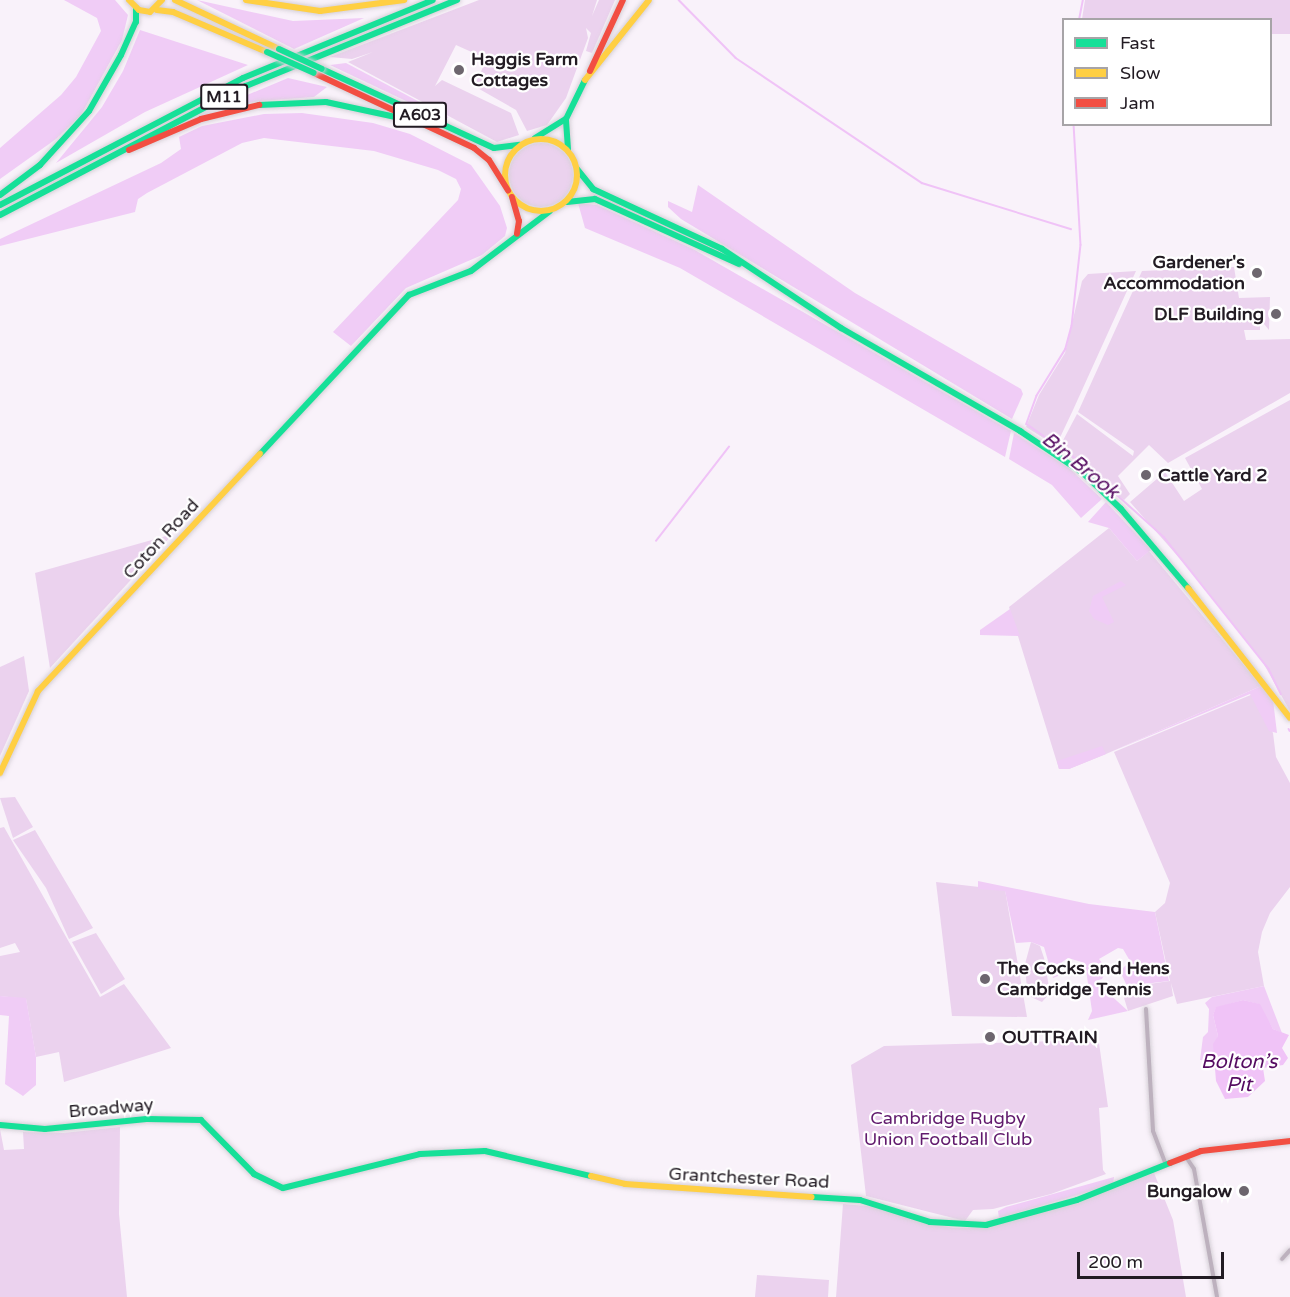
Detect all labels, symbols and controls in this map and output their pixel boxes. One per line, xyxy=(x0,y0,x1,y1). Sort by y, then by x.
legend xyxy=(1062,18,1272,126)
text: Fast xyxy=(1120,32,1155,54)
place label: Haggis Farm Cottages xyxy=(471,49,578,92)
text: Slow xyxy=(1120,62,1161,84)
marker: Haggis Farm Cottages xyxy=(452,63,466,77)
road number: M11 xyxy=(200,84,248,110)
text: Jam xyxy=(1120,92,1155,114)
road number: A603 xyxy=(392,102,448,128)
place label: Gardener's Accommodation xyxy=(1103,252,1245,294)
marker: Gardener's Accommodation xyxy=(1250,266,1264,280)
place label: DLF Building xyxy=(1154,303,1264,325)
marker: DLF Building xyxy=(1269,307,1283,321)
water label: Bin Brook xyxy=(1037,428,1123,504)
place label: Cattle Yard 2 xyxy=(1158,464,1268,486)
marker: Cattle Yard 2 xyxy=(1139,468,1153,482)
street label: Coton Road xyxy=(118,494,204,584)
place label: The Cocks and Hens Cambridge Tennis xyxy=(997,958,1170,1000)
marker: The Cocks and Hens Cambridge Tennis xyxy=(978,972,992,986)
place label: OUTTRAIN xyxy=(1002,1026,1098,1048)
marker: OUTTRAIN xyxy=(983,1030,997,1044)
water label: Bolton’s Pit xyxy=(1201,1051,1277,1098)
street label: Broadway xyxy=(68,1094,154,1122)
park label: Cambridge Rugby Union Football Club xyxy=(864,1108,1032,1150)
street label: Grantchester Road xyxy=(668,1163,830,1193)
place label: Bungalow xyxy=(1147,1180,1232,1202)
marker: Bungalow xyxy=(1237,1184,1251,1198)
scale bar xyxy=(1080,1240,1227,1278)
text: 200 m xyxy=(1088,1251,1143,1273)

